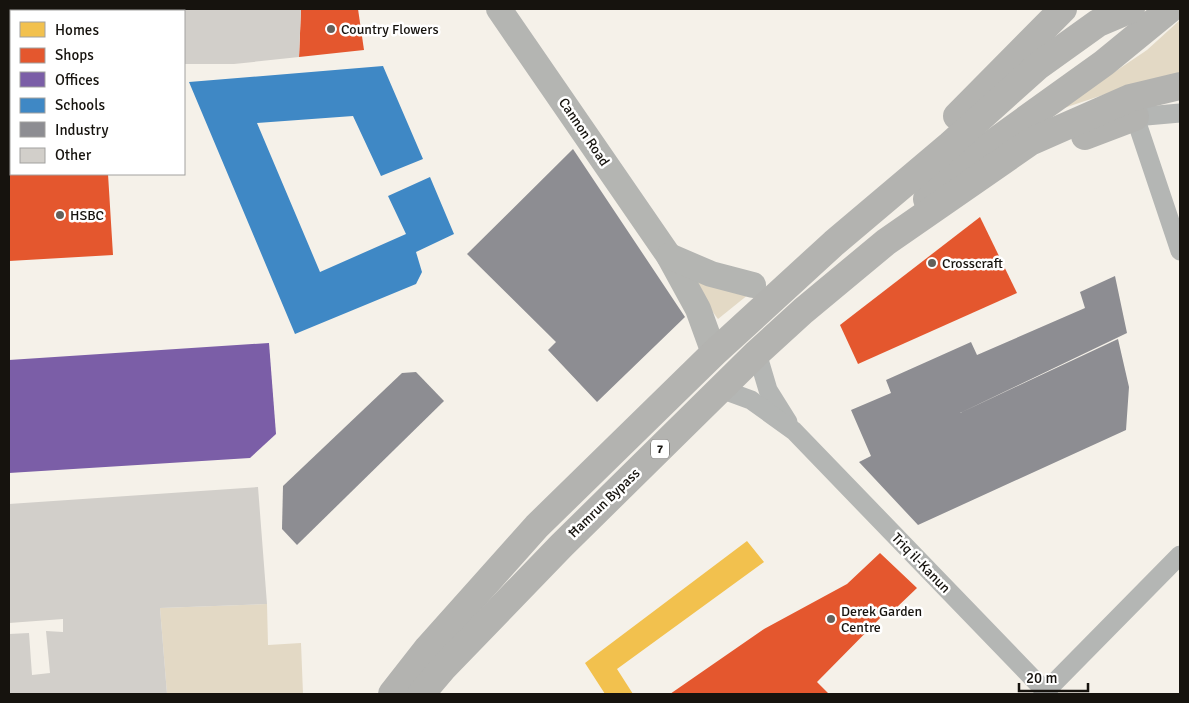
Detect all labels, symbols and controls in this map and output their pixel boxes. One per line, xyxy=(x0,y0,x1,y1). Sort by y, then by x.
legend xyxy=(10,10,185,175)
text: Homes xyxy=(55,21,99,39)
place label: Country Flowers xyxy=(341,21,439,38)
marker: Country Flowers xyxy=(325,23,337,35)
text: Shops xyxy=(55,46,94,64)
text: Offices xyxy=(55,71,100,89)
street label: Cannon Road xyxy=(555,95,613,169)
text: Schools xyxy=(55,96,106,114)
text: Industry xyxy=(55,121,108,139)
text: Other xyxy=(55,146,92,164)
place label: HSBC xyxy=(70,207,104,224)
marker: HSBC xyxy=(54,209,66,221)
place label: Crosscraft xyxy=(942,255,1003,272)
marker: Crosscraft xyxy=(926,257,938,269)
road number: 7 xyxy=(651,439,669,458)
street label: Ħamrun Bypass xyxy=(565,465,643,541)
street label: Triq il-Kanun xyxy=(888,529,954,597)
place label: Derek Garden Centre xyxy=(841,603,922,636)
marker: Derek Garden Centre xyxy=(825,613,837,625)
scale bar xyxy=(1019,660,1088,692)
text: 20 m xyxy=(1026,669,1057,687)

